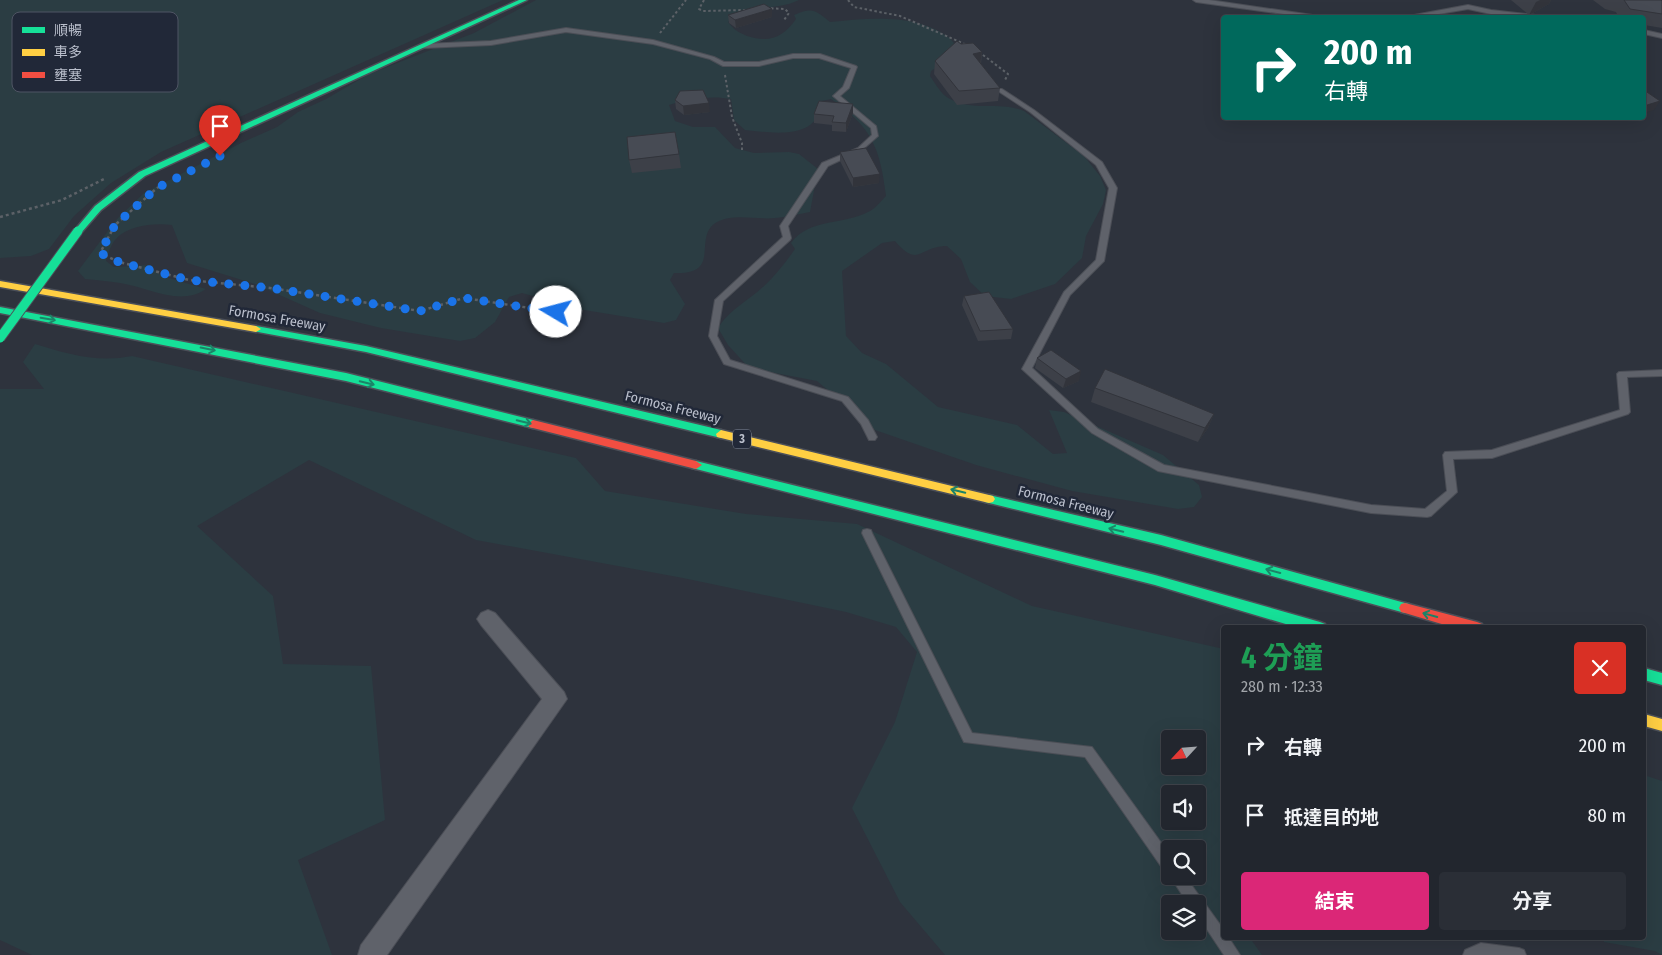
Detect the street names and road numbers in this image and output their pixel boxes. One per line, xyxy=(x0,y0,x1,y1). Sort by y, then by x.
street label: Formosa Freeway xyxy=(227,302,327,335)
street label: Formosa Freeway xyxy=(623,387,723,428)
road number: 3 xyxy=(733,429,751,448)
street label: Formosa Freeway xyxy=(1016,482,1116,523)

